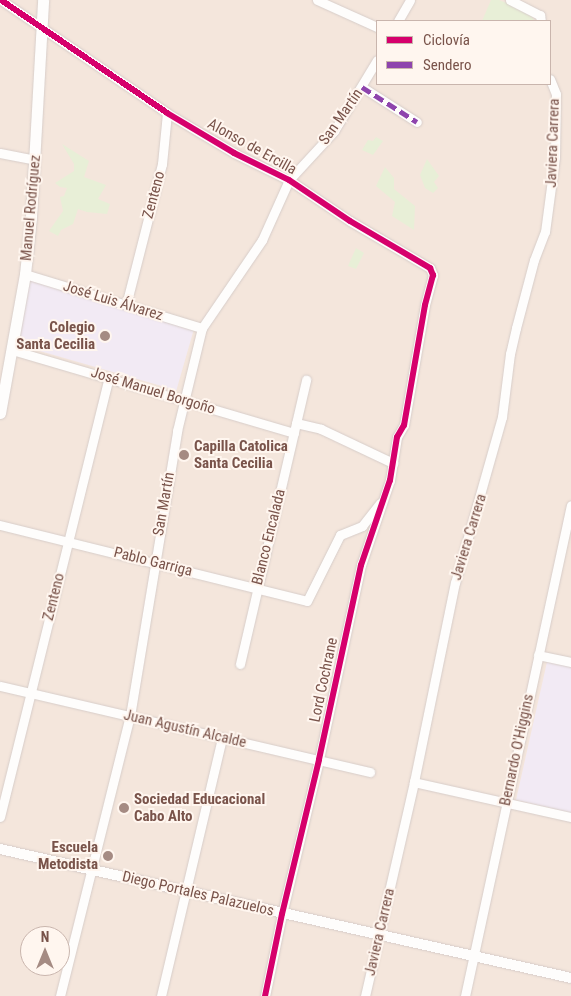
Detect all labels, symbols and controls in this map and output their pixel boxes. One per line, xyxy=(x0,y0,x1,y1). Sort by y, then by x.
legend xyxy=(376,20,551,85)
text: Ciclovía xyxy=(423,31,470,49)
text: Sendero xyxy=(423,56,472,74)
street label: San Martín xyxy=(315,85,367,149)
street label: Javiera Carrera xyxy=(542,98,564,188)
street label: Alonso de Ercilla xyxy=(204,115,300,179)
street label: Manuel Rodríguez xyxy=(17,154,45,262)
street label: Zenteno xyxy=(139,169,169,221)
street label: José Luis Álvarez xyxy=(61,277,165,325)
place label: Colegio Santa Cecilia xyxy=(16,318,95,353)
marker: Colegio Santa Cecilia xyxy=(99,330,111,342)
street label: José Manuel Borgoño xyxy=(89,364,217,418)
place label: Capilla Catolica Santa Cecilia xyxy=(194,437,288,472)
marker: Capilla Catolica Santa Cecilia xyxy=(178,449,190,461)
street label: San Martín xyxy=(150,471,178,537)
street label: Blanco Encalada xyxy=(248,487,290,587)
street label: Javiera Carrera xyxy=(447,492,491,582)
street label: Pablo Garriga xyxy=(112,544,194,580)
street label: Zenteno xyxy=(39,571,69,623)
street label: Lord Cochrane xyxy=(306,636,342,724)
street label: Bernardo O'Higgins xyxy=(496,692,538,808)
street label: Juan Agustín Alcalde xyxy=(122,706,248,752)
place label: Sociedad Educacional Cabo Alto xyxy=(134,790,265,825)
marker: Sociedad Educacional Cabo Alto xyxy=(118,802,130,814)
place label: Escuela Metodista xyxy=(38,838,98,873)
marker: Escuela Metodista xyxy=(102,850,114,862)
street label: Diego Portales Palazuelos xyxy=(120,868,276,920)
street label: Javiera Carrera xyxy=(361,886,399,978)
north arrow xyxy=(20,926,70,976)
text: N xyxy=(41,929,49,945)

